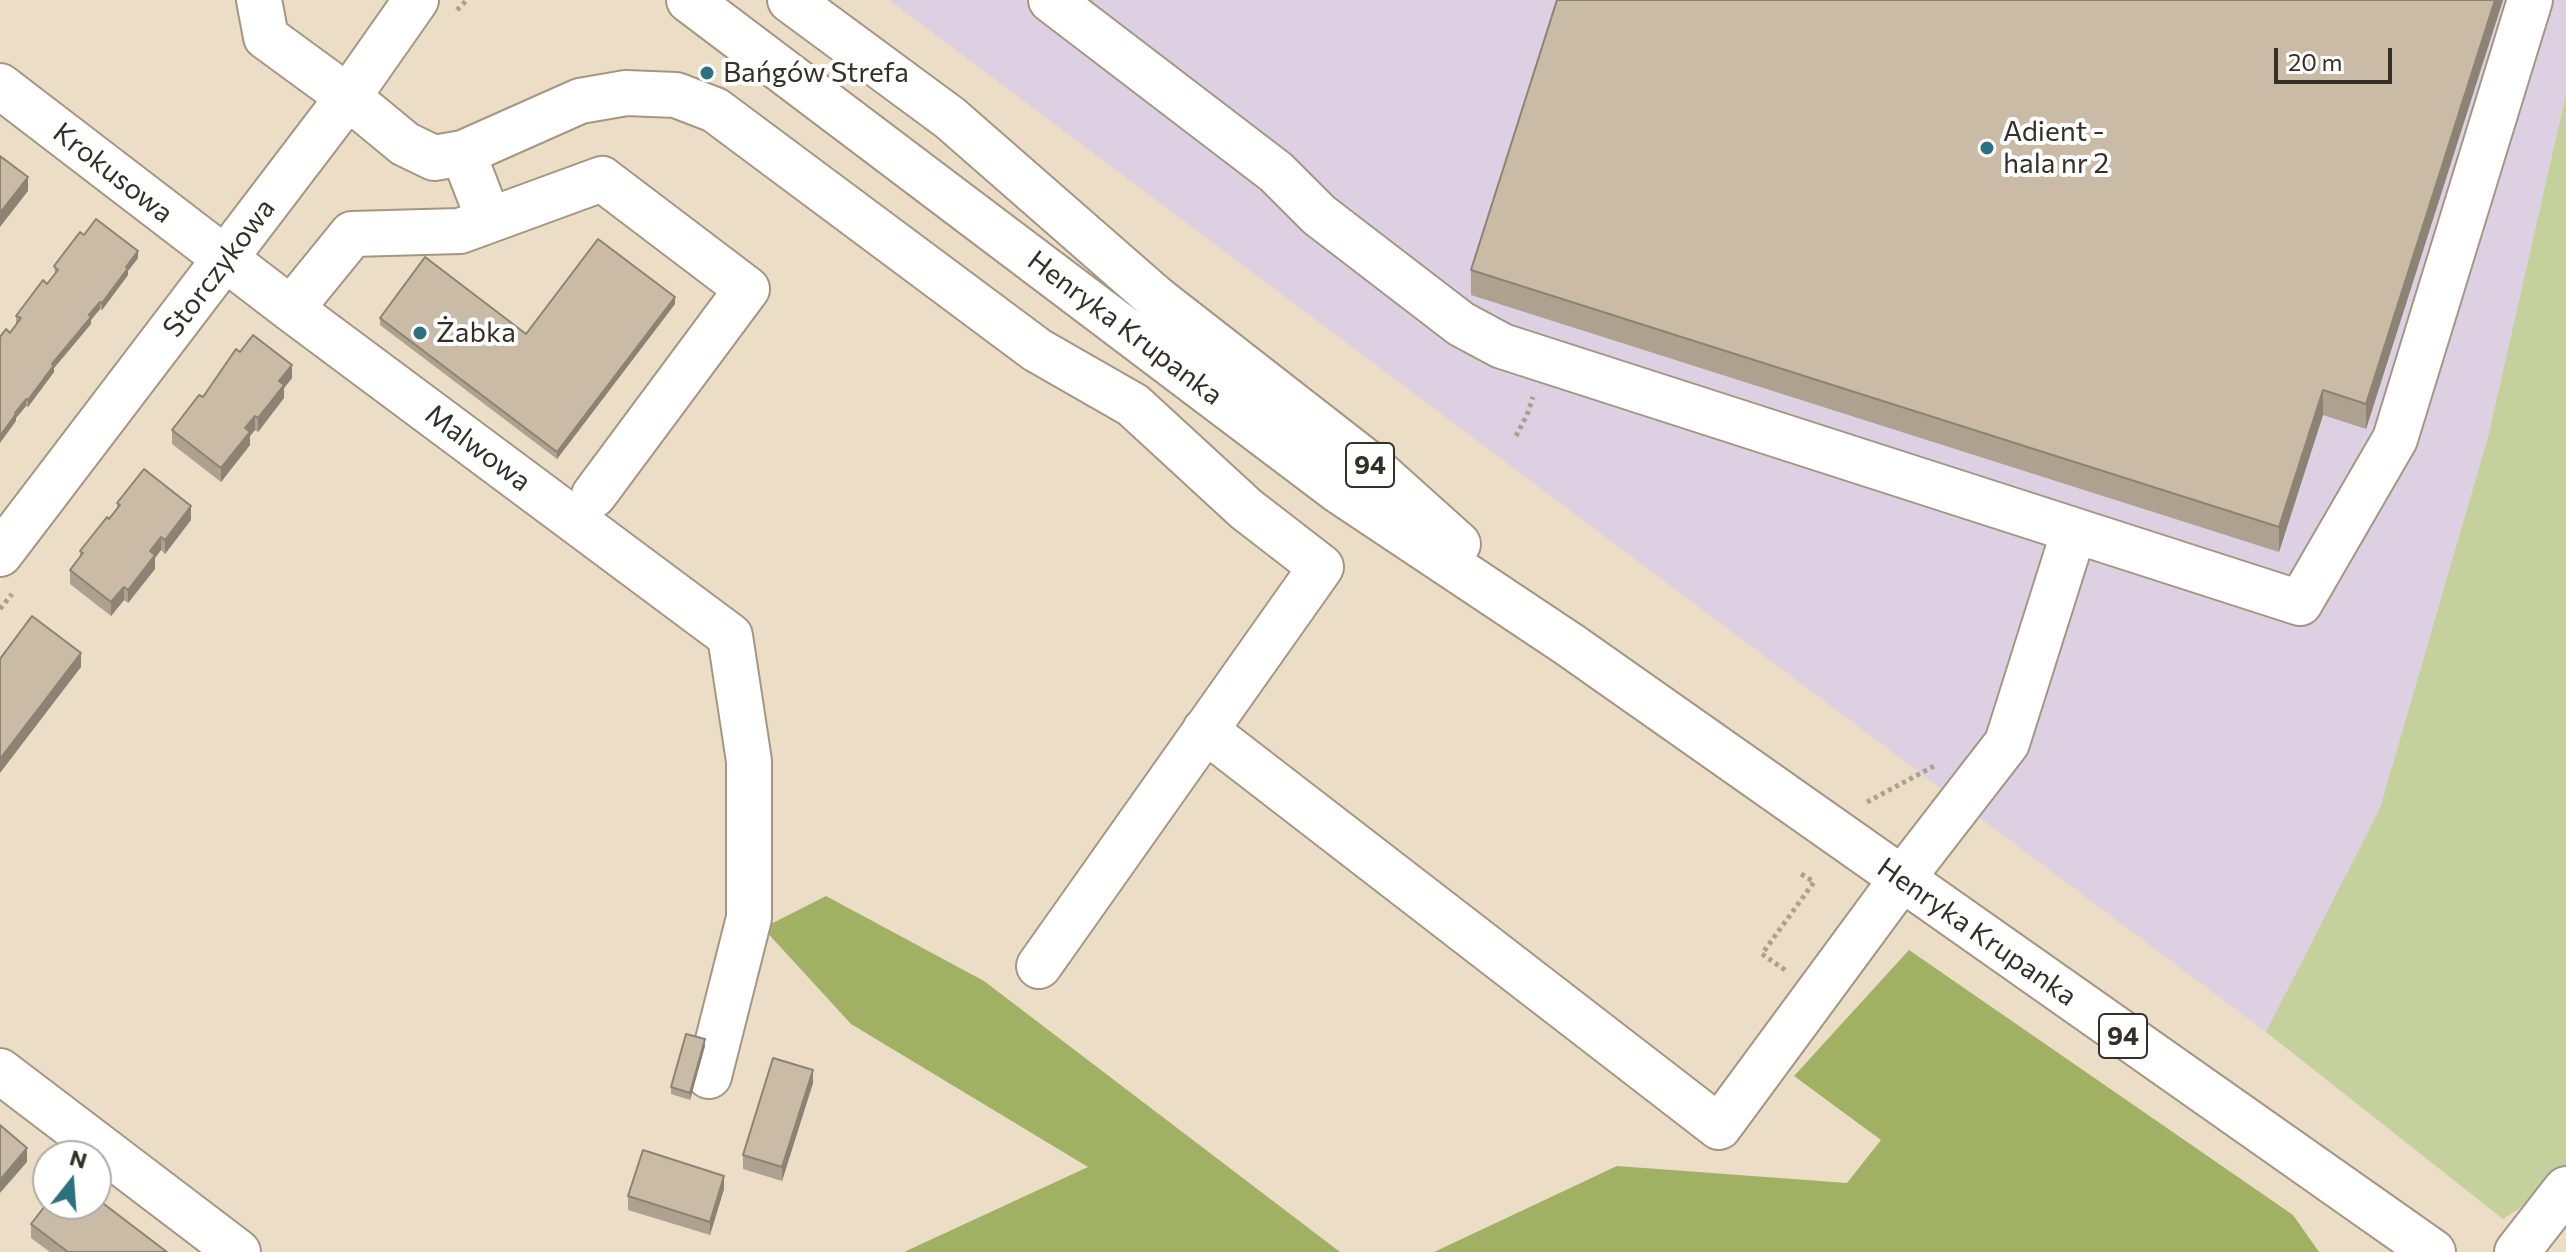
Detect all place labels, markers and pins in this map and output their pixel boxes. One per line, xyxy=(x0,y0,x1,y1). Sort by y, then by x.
place label: Bańgów Strefa xyxy=(723,56,909,90)
marker: Bańgów Strefa xyxy=(698,64,716,82)
place label: Adient - hala nr 2 xyxy=(2003,115,2109,181)
marker: Adient - hala nr 2 xyxy=(1978,139,1996,157)
place label: Żabka xyxy=(436,316,516,350)
marker: Żabka xyxy=(411,324,429,342)

